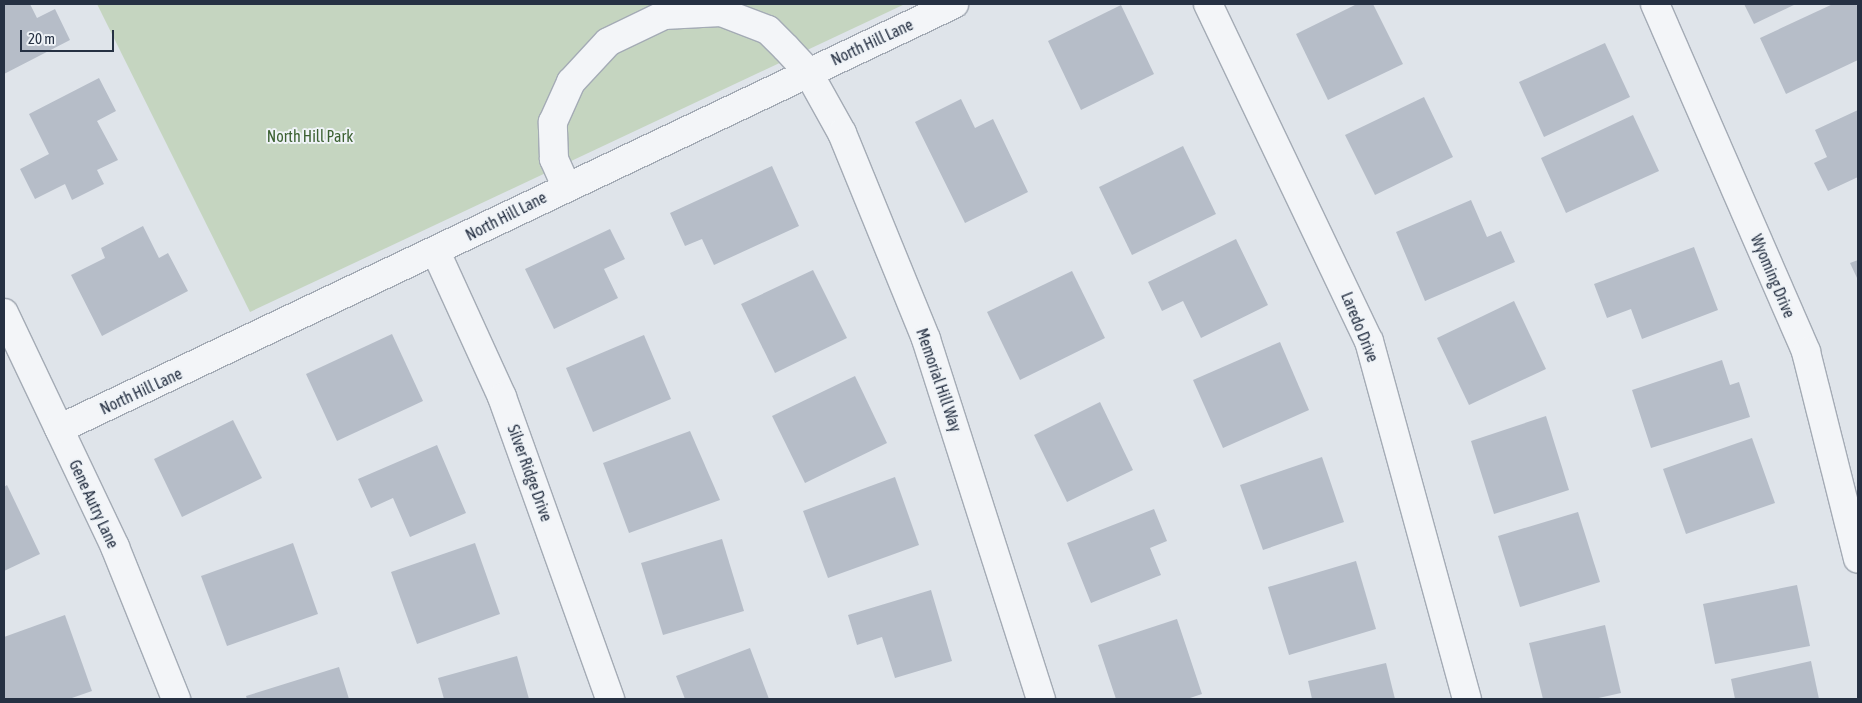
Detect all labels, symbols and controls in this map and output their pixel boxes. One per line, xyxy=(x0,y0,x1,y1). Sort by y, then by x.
street label: North Hill Lane xyxy=(828,15,916,69)
scale bar xyxy=(22,20,116,52)
text: 20 m xyxy=(28,30,55,47)
park label: North Hill Park xyxy=(267,126,353,146)
street label: North Hill Lane xyxy=(462,187,550,245)
street label: Wyoming Drive xyxy=(1747,231,1799,321)
street label: Laredo Drive xyxy=(1337,289,1383,365)
street label: Memorial Hill Way xyxy=(912,326,966,434)
street label: North Hill Lane xyxy=(97,364,185,418)
street label: Silver Ridge Drive xyxy=(504,422,556,524)
street label: Gene Autry Lane xyxy=(65,457,123,551)

